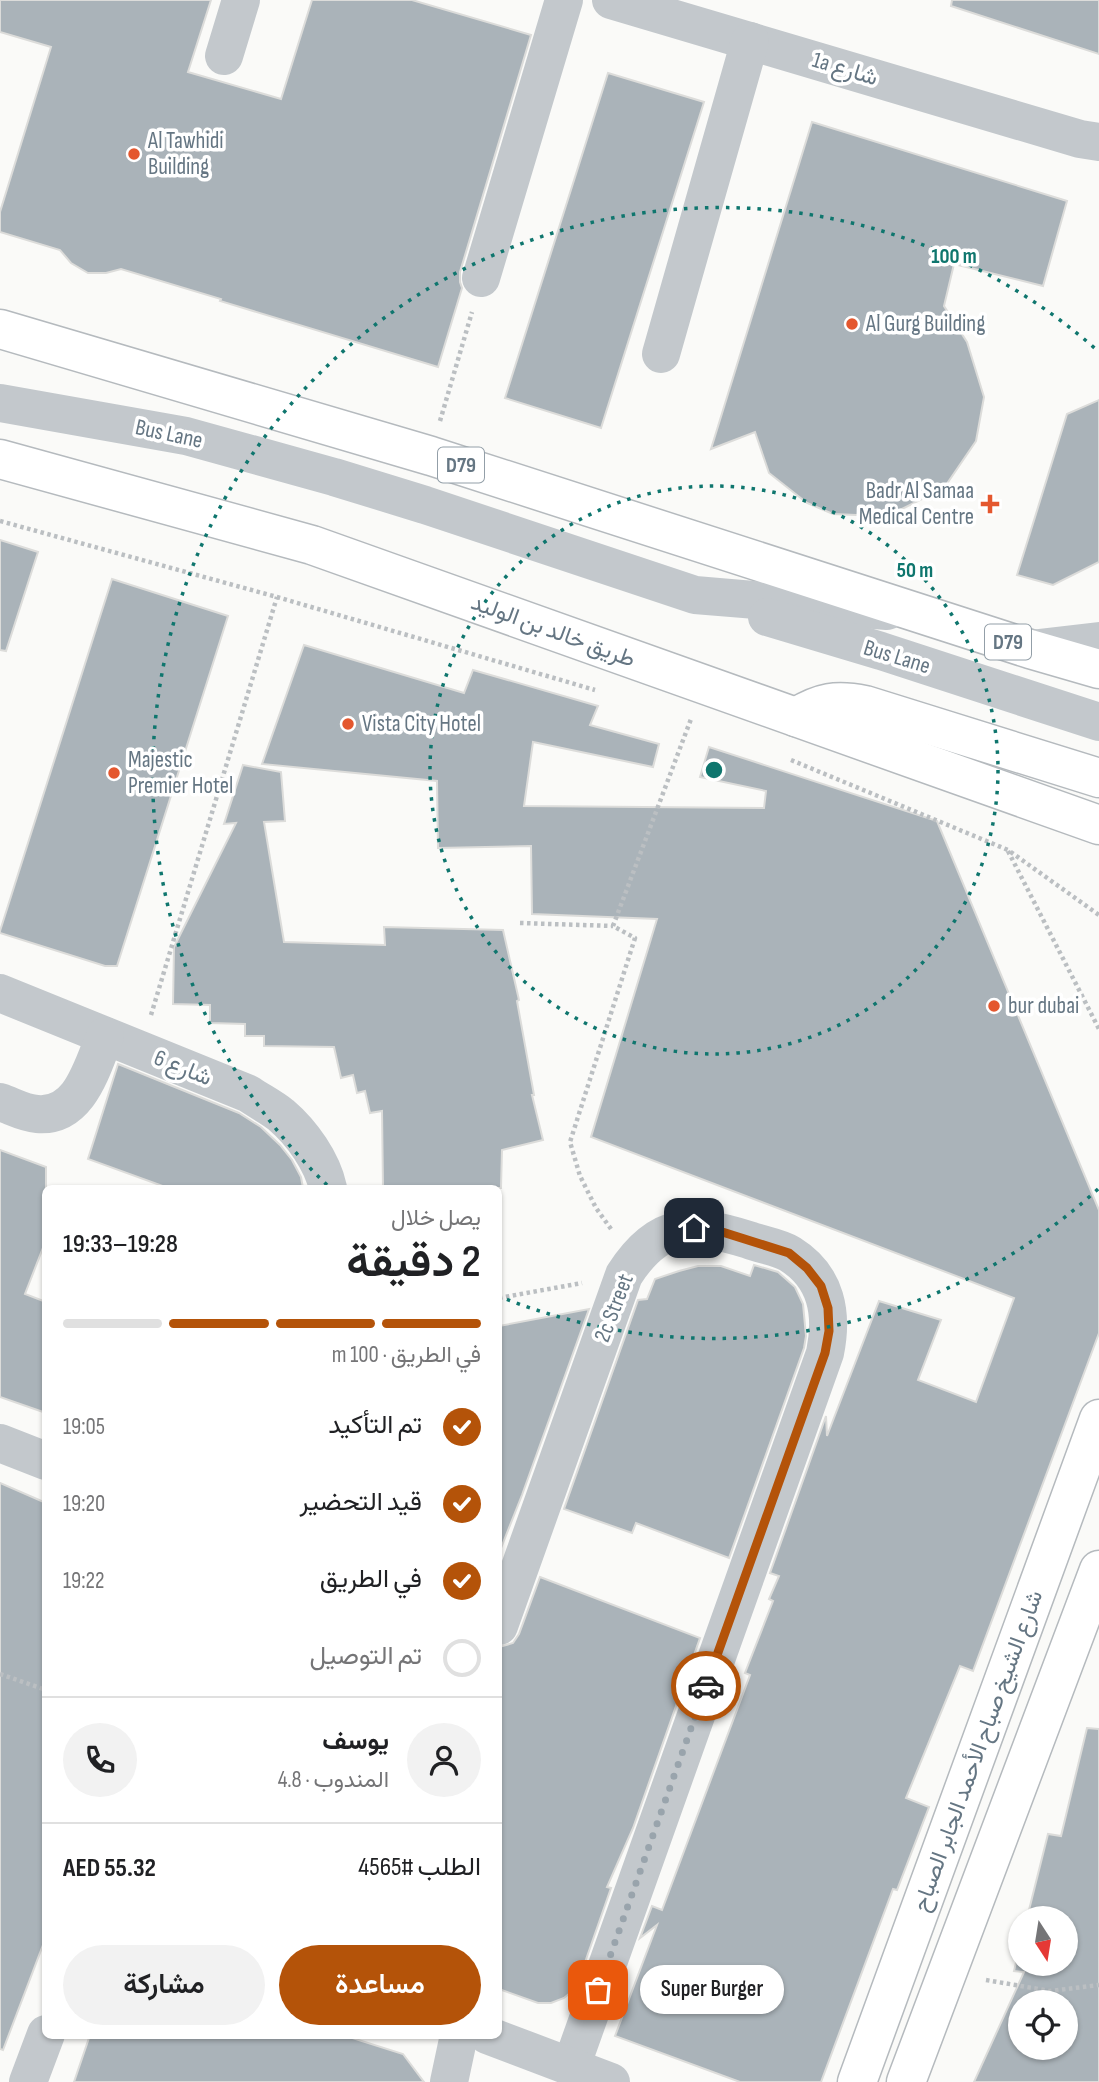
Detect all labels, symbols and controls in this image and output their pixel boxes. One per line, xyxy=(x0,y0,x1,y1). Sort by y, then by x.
street label: 1a شارع xyxy=(809,46,881,93)
place label: Al Tawhidi Building xyxy=(147,127,224,181)
marker: Al Tawhidi Building xyxy=(126,146,142,162)
text: 100 m xyxy=(931,244,977,269)
place label: Al Gurg Building xyxy=(865,310,985,338)
marker: Al Gurg Building xyxy=(844,316,860,332)
street label: Bus Lane xyxy=(133,413,205,455)
road number: D79 xyxy=(438,448,484,482)
place label: Badr Al Samaa Medical Centre xyxy=(859,477,974,531)
marker: Badr Al Samaa Medical Centre xyxy=(980,494,1000,514)
text: 50 m xyxy=(897,558,933,583)
street label: طريق خالد بن الوليد xyxy=(467,588,639,674)
road number: D79 xyxy=(985,624,1031,660)
street label: Bus Lane xyxy=(860,634,934,680)
place label: Vista City Hotel xyxy=(362,710,481,738)
marker: Vista City Hotel xyxy=(340,716,356,732)
place label: Majestic Premier Hotel xyxy=(128,746,233,800)
centre of rings xyxy=(702,758,726,782)
marker: Majestic Premier Hotel xyxy=(106,765,122,781)
place label: bur dubai xyxy=(1008,992,1079,1020)
marker: bur dubai xyxy=(986,998,1002,1014)
street label: شارع 6 xyxy=(150,1044,216,1093)
pin xyxy=(664,1198,724,1258)
text: يصل خلال xyxy=(391,1204,481,1232)
icon: home xyxy=(675,1209,713,1247)
text: 19:28–19:33 xyxy=(63,1229,178,1260)
text: 2 دقيقة xyxy=(346,1235,481,1290)
street label: 2c Street xyxy=(588,1270,640,1346)
text: في الطريق · 100 m xyxy=(332,1341,481,1369)
icon: check xyxy=(443,1408,481,1446)
text: تم التأكيد xyxy=(328,1410,422,1441)
text: 19:05 xyxy=(63,1413,105,1441)
icon: check xyxy=(443,1485,481,1523)
text: قيد التحضير xyxy=(299,1487,422,1518)
text: 19:20 xyxy=(63,1490,105,1518)
icon: check xyxy=(443,1562,481,1600)
text: في الطريق xyxy=(320,1564,422,1595)
text: 19:22 xyxy=(63,1567,105,1595)
street label: شارع الشيخ صباح الأحمد الجابر الصباح xyxy=(907,1587,1050,1916)
text: تم التوصيل xyxy=(310,1641,422,1672)
courier xyxy=(671,1651,741,1721)
icon: car xyxy=(687,1667,725,1705)
button: phone xyxy=(63,1723,137,1797)
button: person xyxy=(407,1723,481,1797)
text: يوسف xyxy=(322,1726,389,1757)
text: المندوب · 4.8 xyxy=(278,1766,389,1794)
text: الطلب #4565 xyxy=(358,1852,481,1883)
text: AED 55.32 xyxy=(63,1853,156,1884)
north arrow xyxy=(1008,1906,1078,1976)
map controls xyxy=(1008,1906,1078,2060)
button: مشاركة xyxy=(63,1945,265,2025)
button: مساعدة xyxy=(279,1945,481,2025)
pin xyxy=(568,1960,628,2020)
callout: Super Burger xyxy=(640,1966,784,2014)
icon: bag xyxy=(579,1971,617,2009)
text: Super Burger xyxy=(661,1975,763,2003)
button: locate xyxy=(1008,1990,1078,2060)

